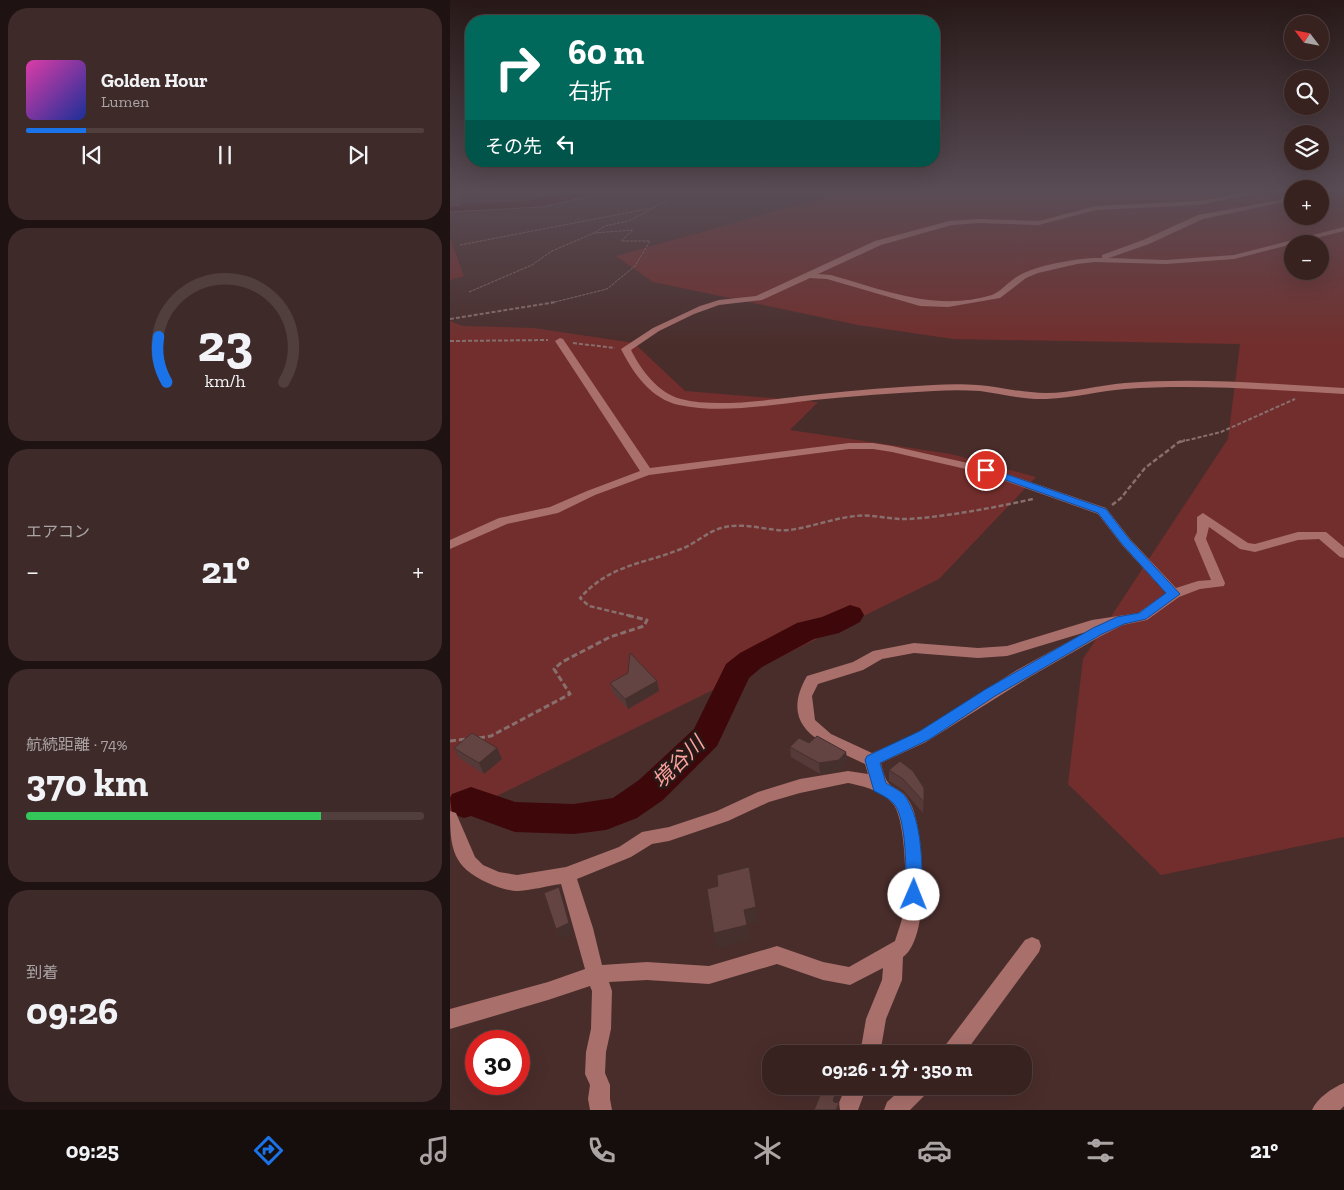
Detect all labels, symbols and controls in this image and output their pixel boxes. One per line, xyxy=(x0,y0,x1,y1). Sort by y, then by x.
north arrow xyxy=(1284,15,1329,60)
map controls xyxy=(1284,15,1329,280)
text: 60 m xyxy=(568,31,644,73)
icon: right xyxy=(485,35,550,100)
text: Golden Hour xyxy=(101,69,208,92)
button: search xyxy=(1284,70,1329,115)
text: 右折 xyxy=(568,78,612,105)
text: Lumen xyxy=(101,92,149,111)
button: layers xyxy=(1284,125,1329,170)
icon: left xyxy=(552,130,580,158)
text: その先 xyxy=(485,135,542,158)
icon: previous xyxy=(78,141,106,169)
icon: pause xyxy=(211,141,239,169)
icon: next xyxy=(344,141,372,169)
button: + xyxy=(1284,180,1329,225)
button: − xyxy=(1284,235,1329,280)
text: 23 xyxy=(197,312,253,374)
text: km/h xyxy=(205,370,245,392)
pin xyxy=(965,449,1007,491)
icon: arrive xyxy=(972,456,1000,484)
text: エアコン xyxy=(26,522,90,541)
text: 21° xyxy=(201,547,250,593)
text: − xyxy=(26,555,39,588)
text: + xyxy=(412,555,424,588)
water label: 境谷川 xyxy=(647,729,711,793)
text: 航続距離 · 74% xyxy=(26,735,128,754)
text: 370 km xyxy=(26,760,148,806)
position arrow xyxy=(887,868,939,920)
text: 到着 xyxy=(26,963,58,982)
text: 09:26 xyxy=(26,988,118,1034)
speed limit sign: 30 xyxy=(465,1030,530,1095)
text: 09:26 · 1 分 · 350 m xyxy=(822,1058,972,1081)
icon: directions xyxy=(251,1133,286,1168)
icon: music xyxy=(417,1133,452,1168)
icon: phone xyxy=(584,1133,619,1168)
icon: climate xyxy=(750,1133,785,1168)
icon: car xyxy=(917,1133,952,1168)
icon: filters xyxy=(1083,1133,1118,1168)
text: 09:25 xyxy=(66,1137,119,1164)
text: 21° xyxy=(1250,1137,1278,1164)

